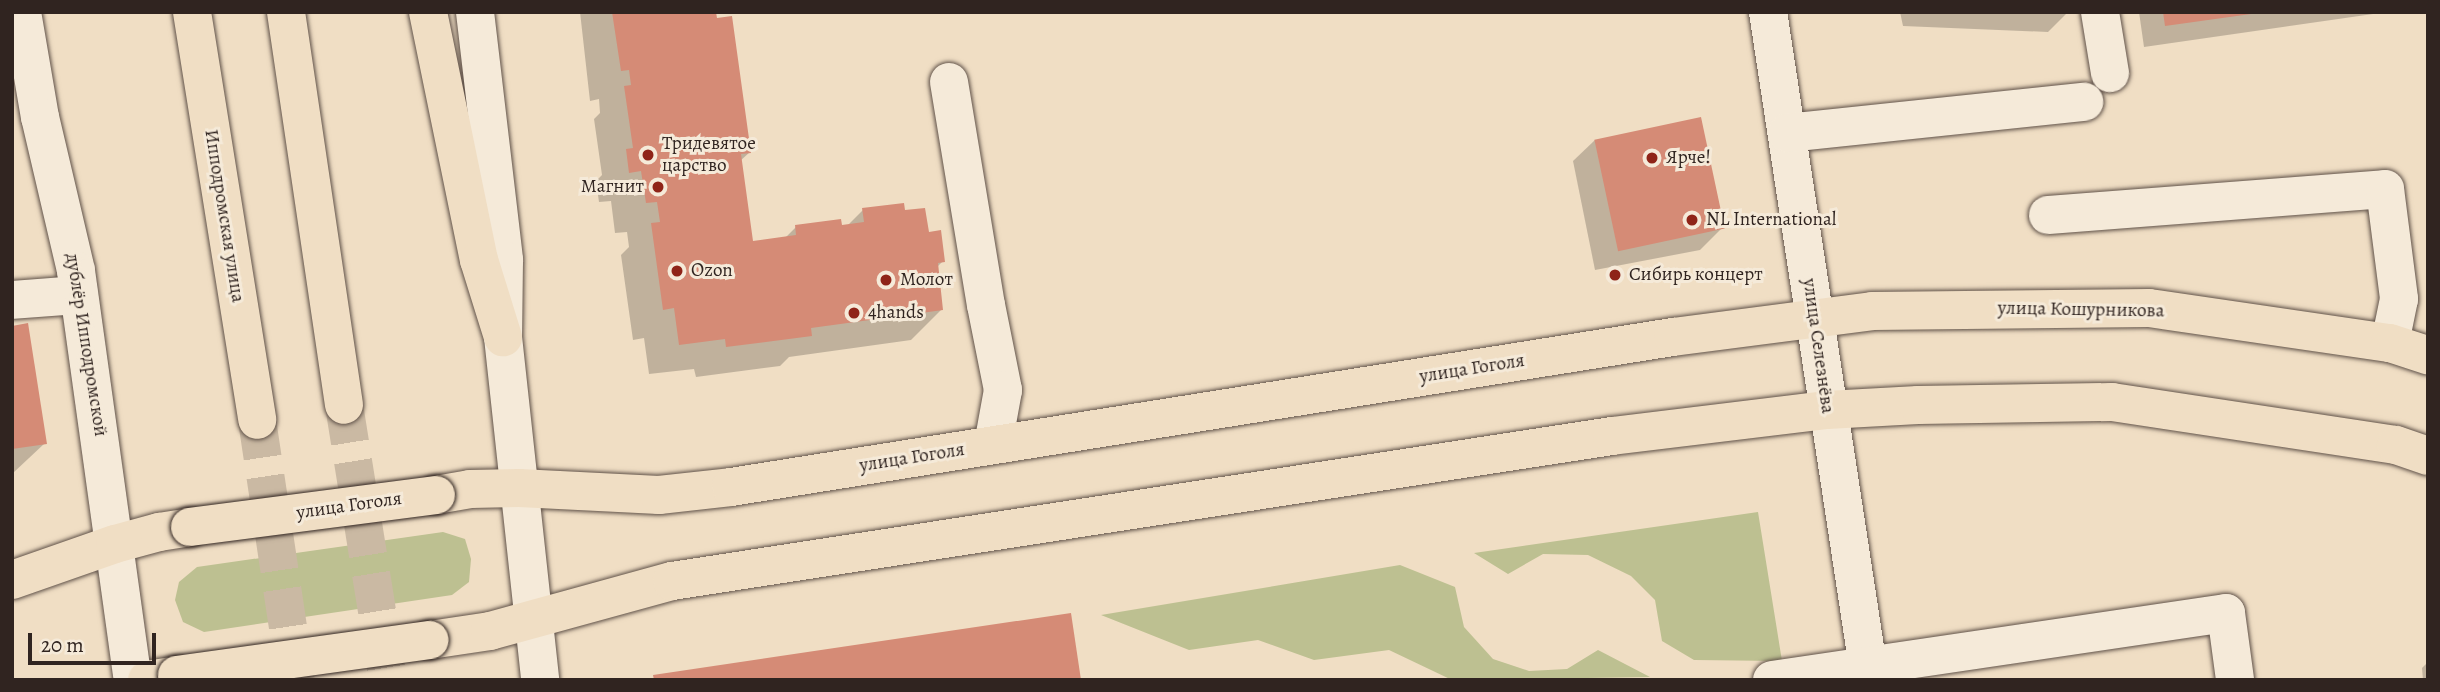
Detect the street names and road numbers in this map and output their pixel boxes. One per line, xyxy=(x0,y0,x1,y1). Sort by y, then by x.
street label: Ипподромская улица xyxy=(199,128,249,304)
street label: дублёр Ипподромской xyxy=(60,252,112,438)
street label: улица Селезнёва xyxy=(1797,277,1839,415)
street label: улица Кошурникова xyxy=(1997,297,2165,323)
street label: улица Гоголя xyxy=(1418,349,1526,389)
street label: улица Гоголя xyxy=(858,438,966,478)
street label: улица Гоголя xyxy=(295,487,403,525)

